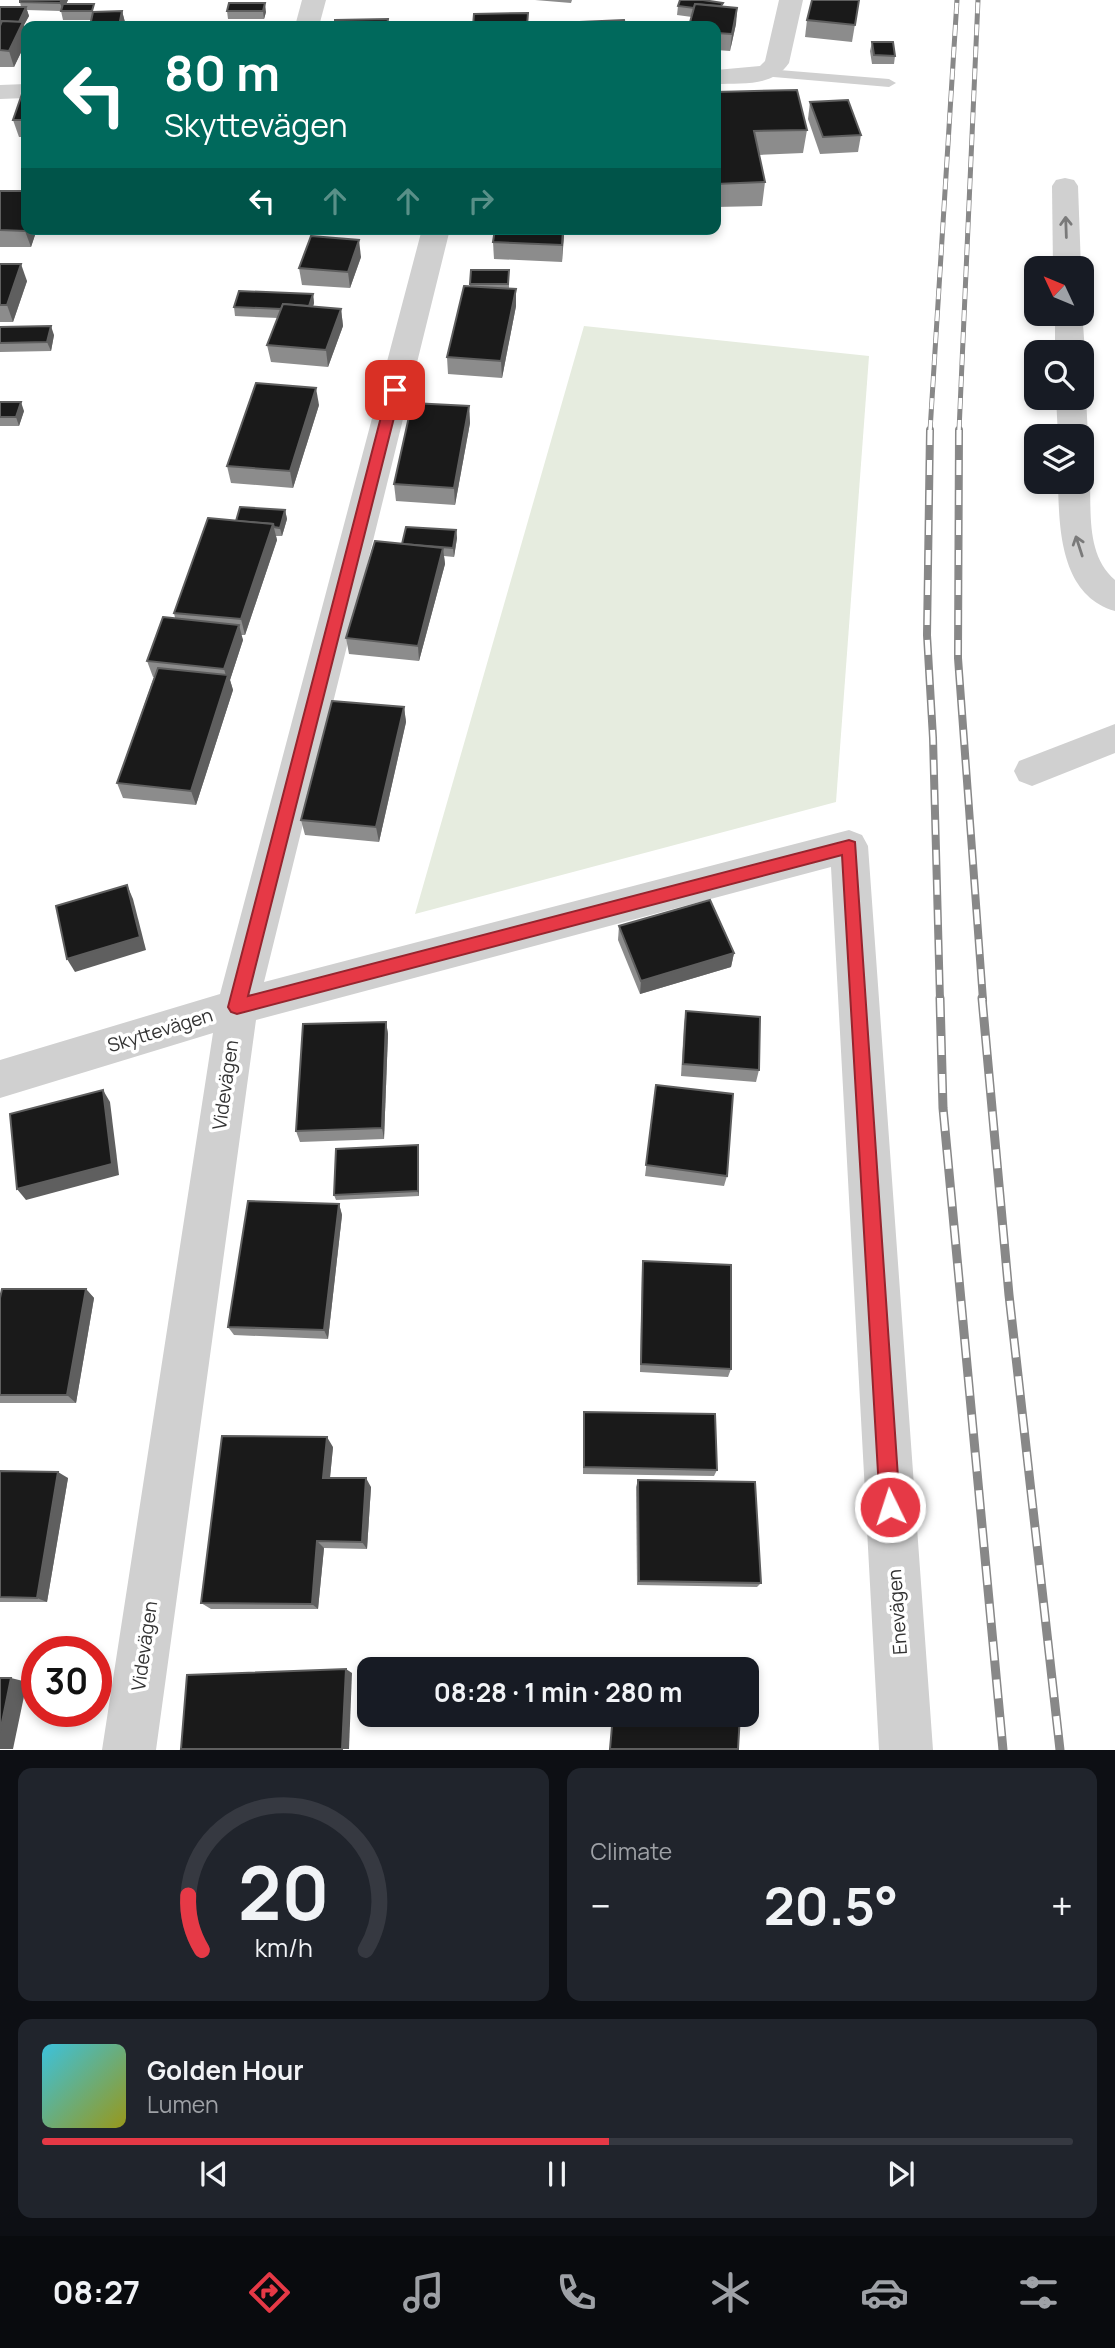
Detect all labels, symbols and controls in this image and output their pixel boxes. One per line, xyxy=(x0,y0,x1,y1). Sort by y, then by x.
text: 80 m xyxy=(164,39,280,106)
icon: left xyxy=(49,49,140,140)
text: Skyttevägen xyxy=(164,103,348,147)
icon: left xyxy=(243,182,281,220)
icon: ahead xyxy=(316,182,354,220)
icon: ahead xyxy=(389,182,427,220)
icon: right xyxy=(462,182,500,220)
one-way arrow xyxy=(1060,216,1073,239)
north arrow xyxy=(1024,256,1094,326)
map controls xyxy=(1024,256,1094,494)
button: search xyxy=(1024,340,1094,410)
pin xyxy=(365,360,425,420)
icon: arrive xyxy=(376,371,414,409)
button: layers xyxy=(1024,424,1094,494)
one-way arrow xyxy=(1072,536,1085,558)
street label: Skyttevägen xyxy=(104,1002,216,1058)
street label: Videvägen xyxy=(206,1038,244,1132)
position arrow xyxy=(853,1470,927,1544)
street label: Enevägen xyxy=(881,1568,913,1656)
street label: Videvägen xyxy=(125,1599,163,1693)
speed limit sign: 30 xyxy=(21,1636,112,1727)
text: 08:28 · 1 min · 280 m xyxy=(434,1674,682,1710)
text: Climate xyxy=(591,1835,672,1867)
text: 20 xyxy=(238,1843,329,1943)
text: 20.5° xyxy=(764,1870,898,1941)
text: − xyxy=(591,1879,611,1931)
text: + xyxy=(1051,1879,1073,1931)
text: km/h xyxy=(254,1930,312,1965)
text: Golden Hour xyxy=(147,2052,304,2088)
text: Lumen xyxy=(147,2088,219,2120)
icon: previous xyxy=(195,2155,233,2193)
icon: pause xyxy=(538,2155,576,2193)
icon: next xyxy=(882,2155,920,2193)
icon: directions xyxy=(245,2268,294,2317)
icon: music xyxy=(399,2268,448,2317)
icon: phone xyxy=(552,2268,601,2317)
icon: climate xyxy=(706,2268,755,2317)
icon: car xyxy=(860,2268,909,2317)
icon: filters xyxy=(1014,2268,1063,2317)
text: 08:27 xyxy=(52,2270,140,2314)

